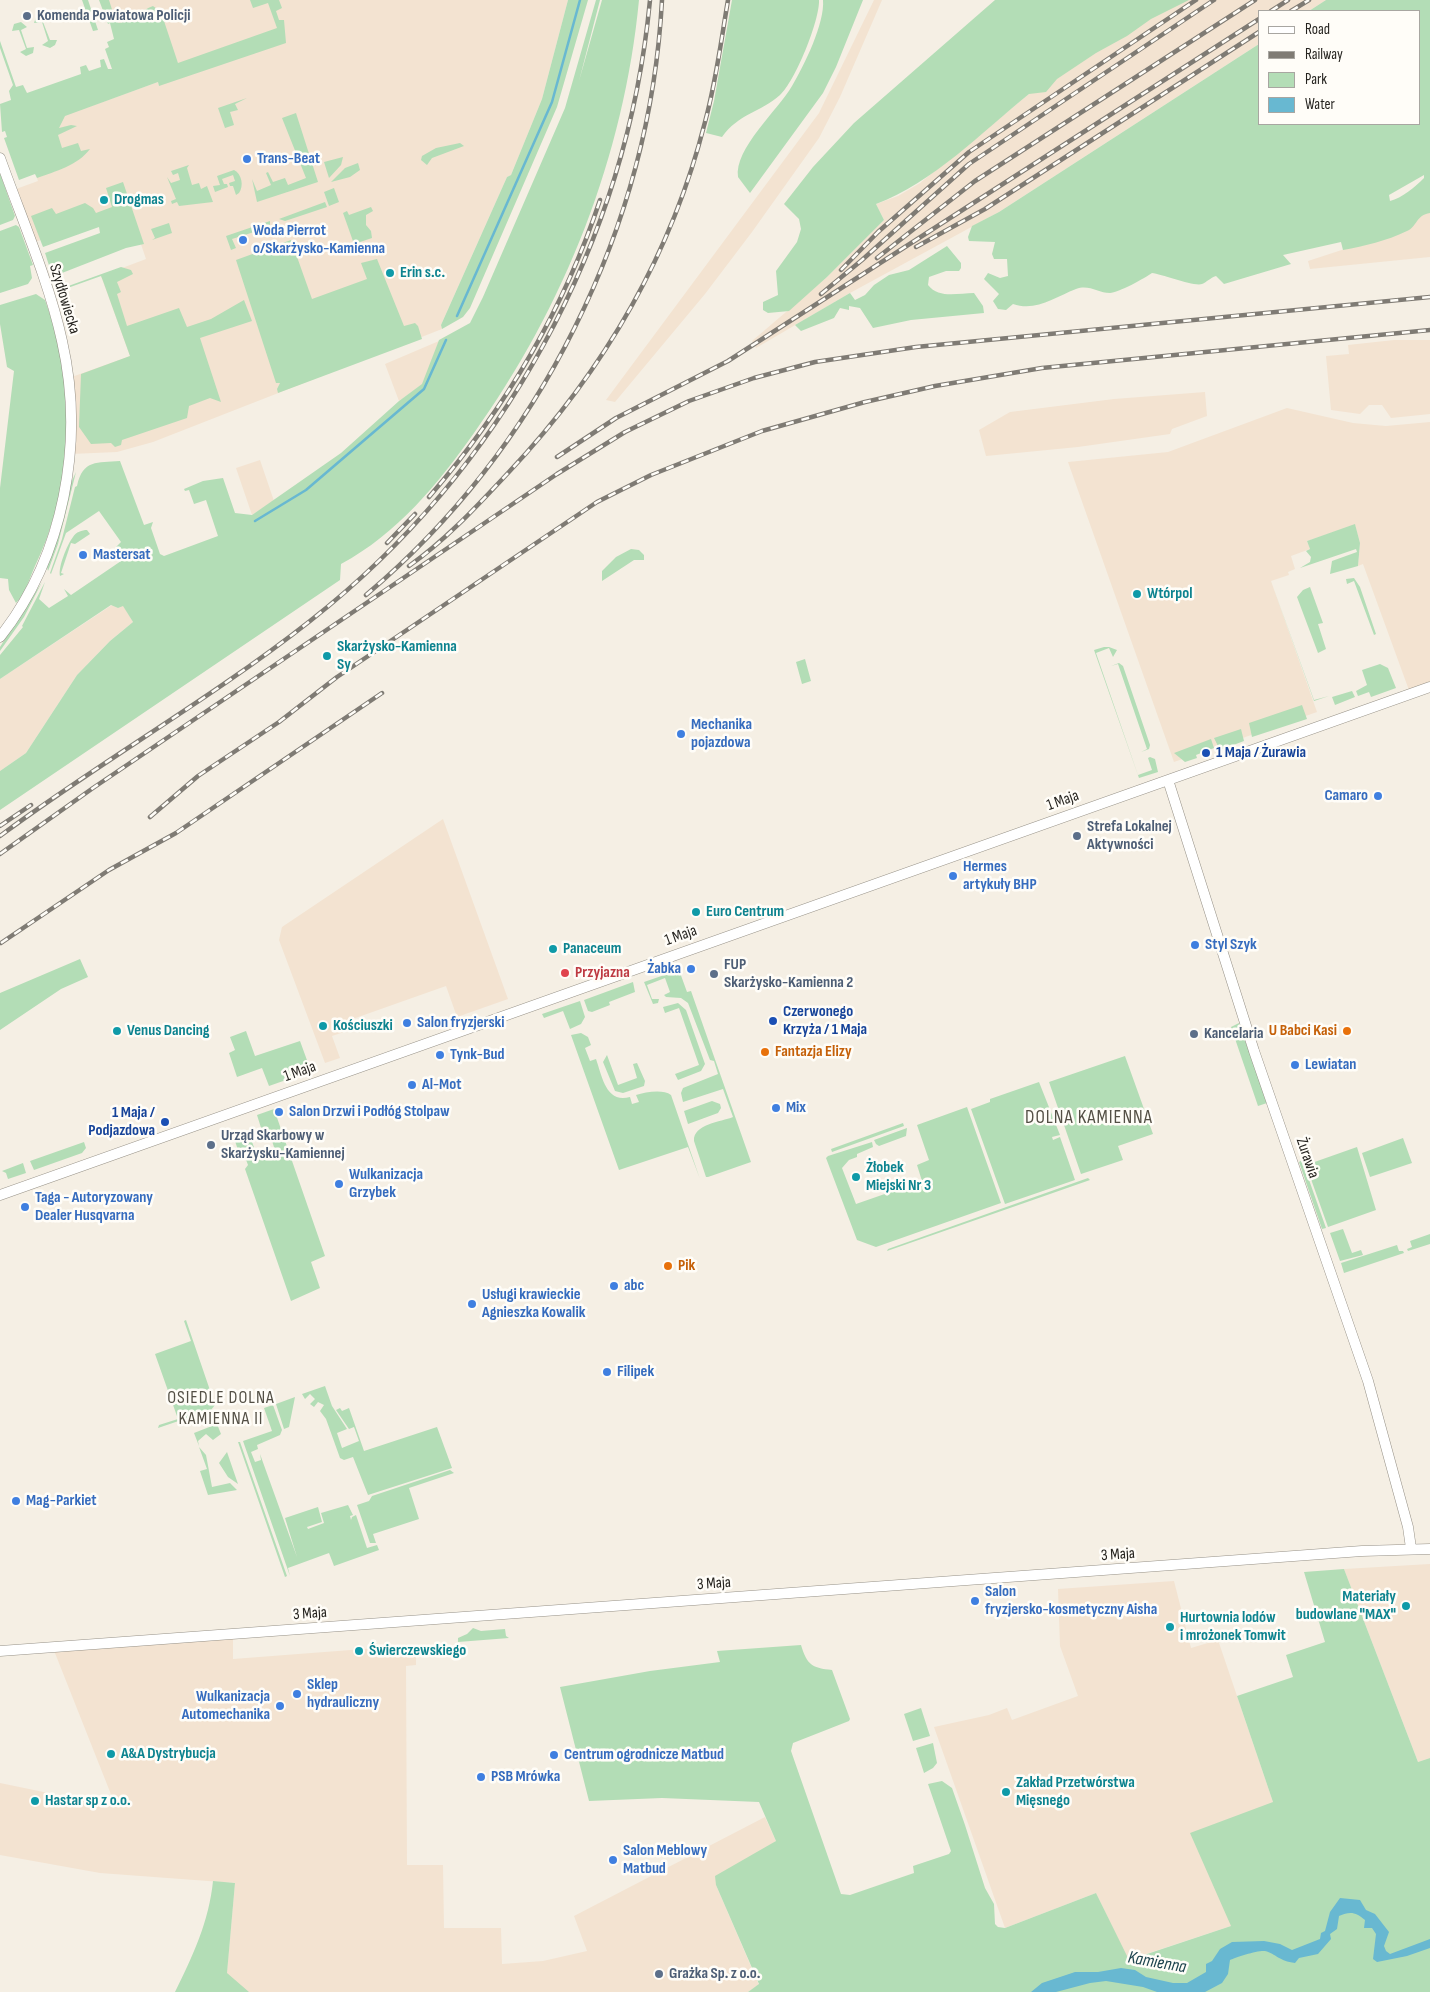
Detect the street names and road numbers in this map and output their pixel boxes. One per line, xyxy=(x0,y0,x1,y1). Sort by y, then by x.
street label: Szydłowiecka xyxy=(44,262,84,336)
street label: 1 Maja xyxy=(1044,786,1082,816)
street label: 1 Maja xyxy=(662,921,700,951)
street label: 1 Maja xyxy=(281,1057,319,1087)
street label: Żurawia xyxy=(1291,1135,1323,1181)
street label: 3 Maja xyxy=(1100,1544,1136,1566)
street label: 3 Maja xyxy=(696,1573,732,1595)
street label: 3 Maja xyxy=(292,1603,328,1625)

